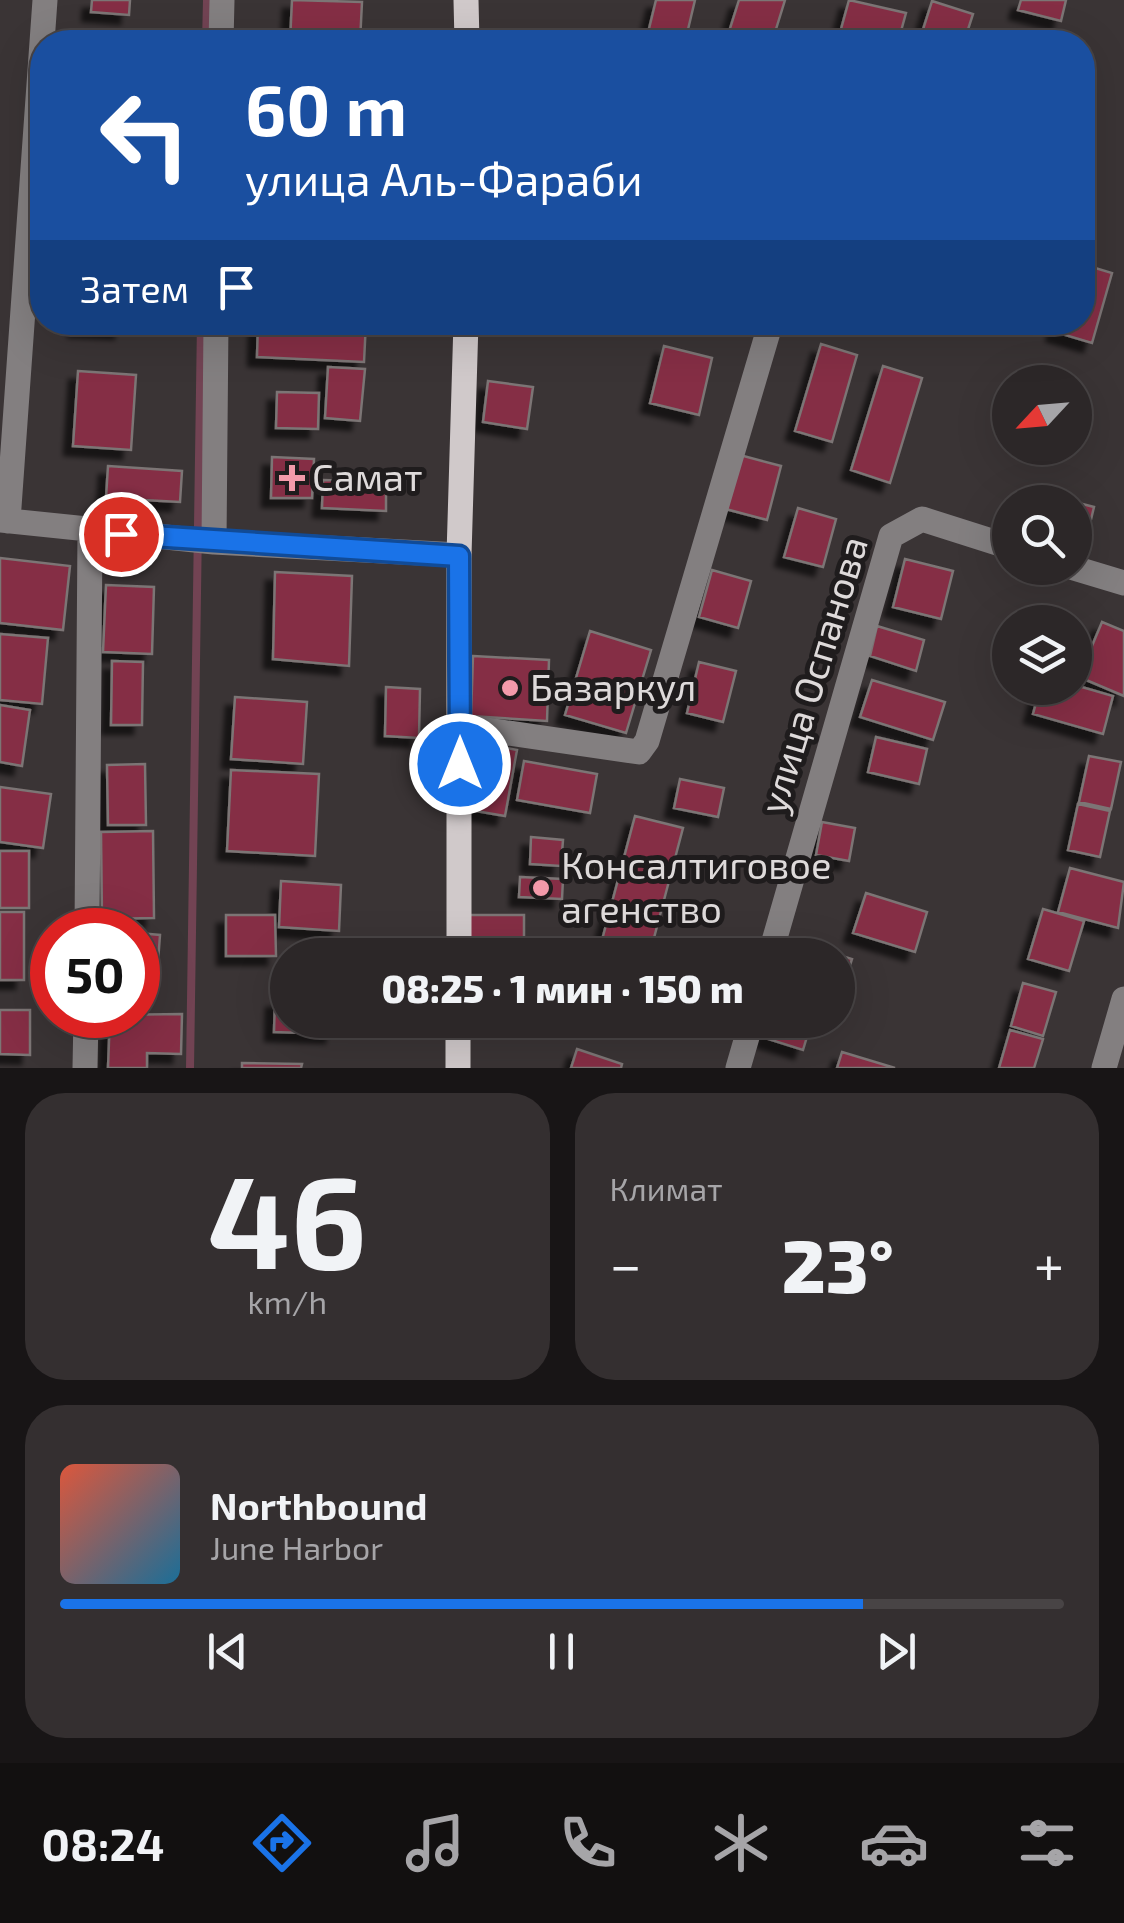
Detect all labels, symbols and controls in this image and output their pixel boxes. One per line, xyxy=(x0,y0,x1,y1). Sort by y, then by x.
text: 60 m xyxy=(245,66,407,150)
icon: left xyxy=(80,70,210,200)
text: улица Аль-Фараби xyxy=(245,151,643,205)
icon: arrive xyxy=(209,260,264,315)
text: Затем xyxy=(80,265,189,311)
north arrow xyxy=(992,365,1092,465)
map controls xyxy=(992,365,1092,705)
place label: Самат xyxy=(312,453,423,499)
marker: Самат xyxy=(281,467,303,489)
button: search xyxy=(992,485,1092,585)
pin xyxy=(79,492,164,577)
icon: arrive xyxy=(94,507,149,562)
street label: улица Оспанова xyxy=(748,530,876,818)
button: layers xyxy=(992,605,1092,705)
place label: Базаркул xyxy=(530,663,696,709)
marker: Базаркул xyxy=(499,677,521,699)
position arrow xyxy=(408,712,512,816)
place label: Консалтиговое агенство xyxy=(561,841,831,931)
marker: Консалтиговое агенство xyxy=(530,877,552,899)
speed limit sign: 50 xyxy=(30,908,160,1038)
text: 08:25 · 1 мин · 150 m xyxy=(381,965,744,1011)
text: 46 xyxy=(207,1139,367,1295)
text: Климат xyxy=(610,1169,723,1207)
text: 23° xyxy=(782,1218,894,1308)
text: − xyxy=(610,1230,642,1296)
text: + xyxy=(1034,1230,1064,1296)
text: km/h xyxy=(248,1282,327,1320)
text: Northbound xyxy=(210,1482,428,1528)
text: June Harbor xyxy=(210,1528,383,1566)
icon: previous xyxy=(200,1624,255,1679)
icon: pause xyxy=(534,1624,589,1679)
icon: next xyxy=(869,1624,924,1679)
icon: directions xyxy=(247,1808,317,1878)
icon: music xyxy=(400,1808,470,1878)
icon: phone xyxy=(553,1808,623,1878)
icon: climate xyxy=(706,1808,776,1878)
icon: car xyxy=(859,1808,929,1878)
icon: filters xyxy=(1012,1808,1082,1878)
text: 08:24 xyxy=(42,1816,164,1870)

